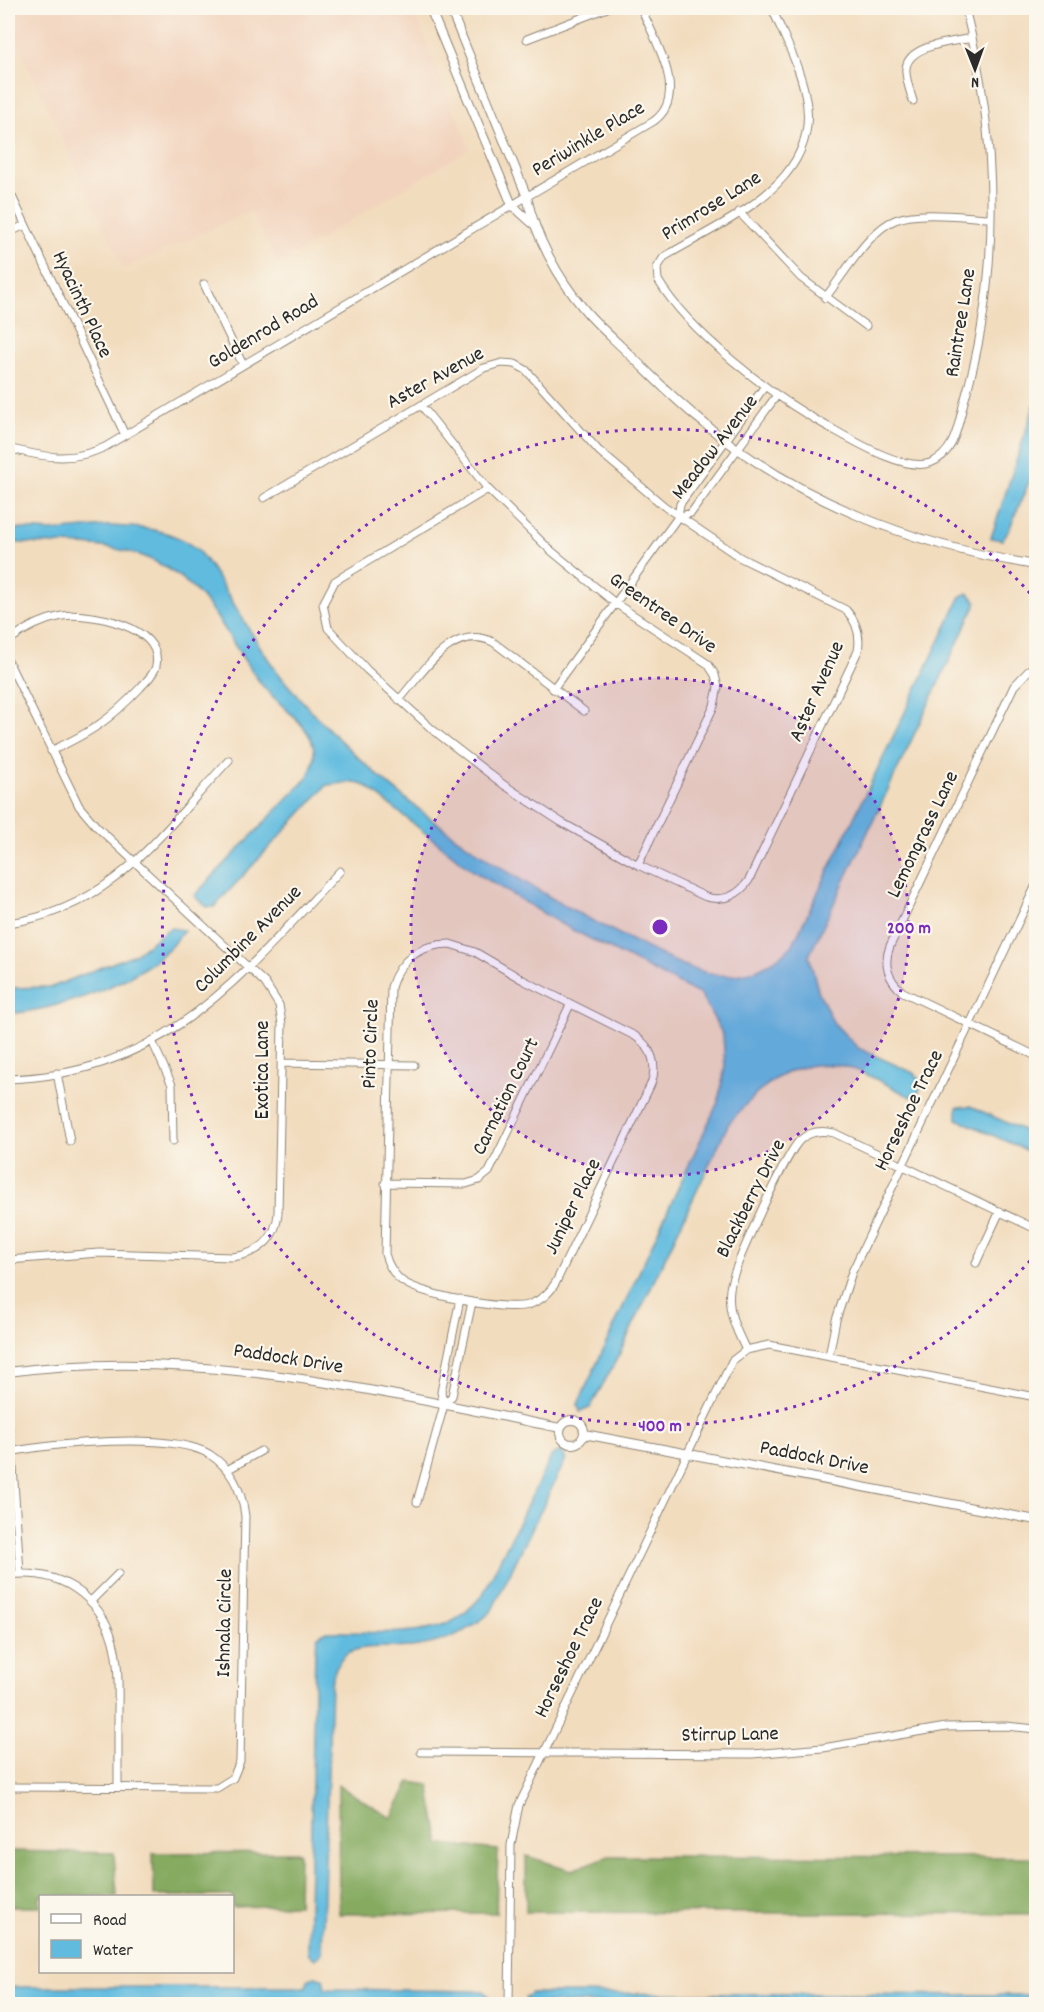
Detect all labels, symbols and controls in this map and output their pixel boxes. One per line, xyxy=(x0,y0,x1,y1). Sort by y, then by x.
north arrow xyxy=(945,39,1005,99)
text: N xyxy=(971,70,979,93)
street label: Periwinkle Place xyxy=(527,94,651,186)
street label: Primrose Lane xyxy=(656,164,768,250)
street label: Hyacinth Place xyxy=(43,246,119,364)
street label: Raintree Lane xyxy=(939,266,985,380)
street label: Goldenrod Road xyxy=(203,288,325,378)
street label: Aster Avenue xyxy=(382,340,490,418)
street label: Meadow Avenue xyxy=(665,389,767,507)
street label: Greentree Drive xyxy=(602,566,722,662)
street label: Aster Avenue xyxy=(782,637,854,747)
street label: Lemongrass Lane xyxy=(880,766,968,904)
street label: Columbine Avenue xyxy=(188,879,310,1001)
centre of rings xyxy=(650,917,670,937)
text: 200 m xyxy=(887,917,931,942)
street label: Pinto Circle xyxy=(355,999,389,1089)
street label: Exotica Lane xyxy=(249,1021,279,1119)
street label: Carnation Court xyxy=(466,1033,548,1161)
street label: Horseshoe Trace xyxy=(868,1045,952,1177)
street label: Blackberry Drive xyxy=(709,1134,795,1264)
street label: Juniper Place xyxy=(538,1154,610,1260)
street label: Paddock Drive xyxy=(231,1337,345,1383)
text: 400 m xyxy=(638,1415,682,1440)
street label: Paddock Drive xyxy=(757,1434,871,1484)
street label: Ishnala Circle xyxy=(210,1568,242,1678)
street label: Horseshoe Trace xyxy=(528,1592,612,1724)
street label: Stirrup Lane xyxy=(681,1720,779,1752)
legend xyxy=(39,1895,234,1973)
text: Road xyxy=(93,1909,127,1934)
text: Water xyxy=(93,1939,133,1964)

